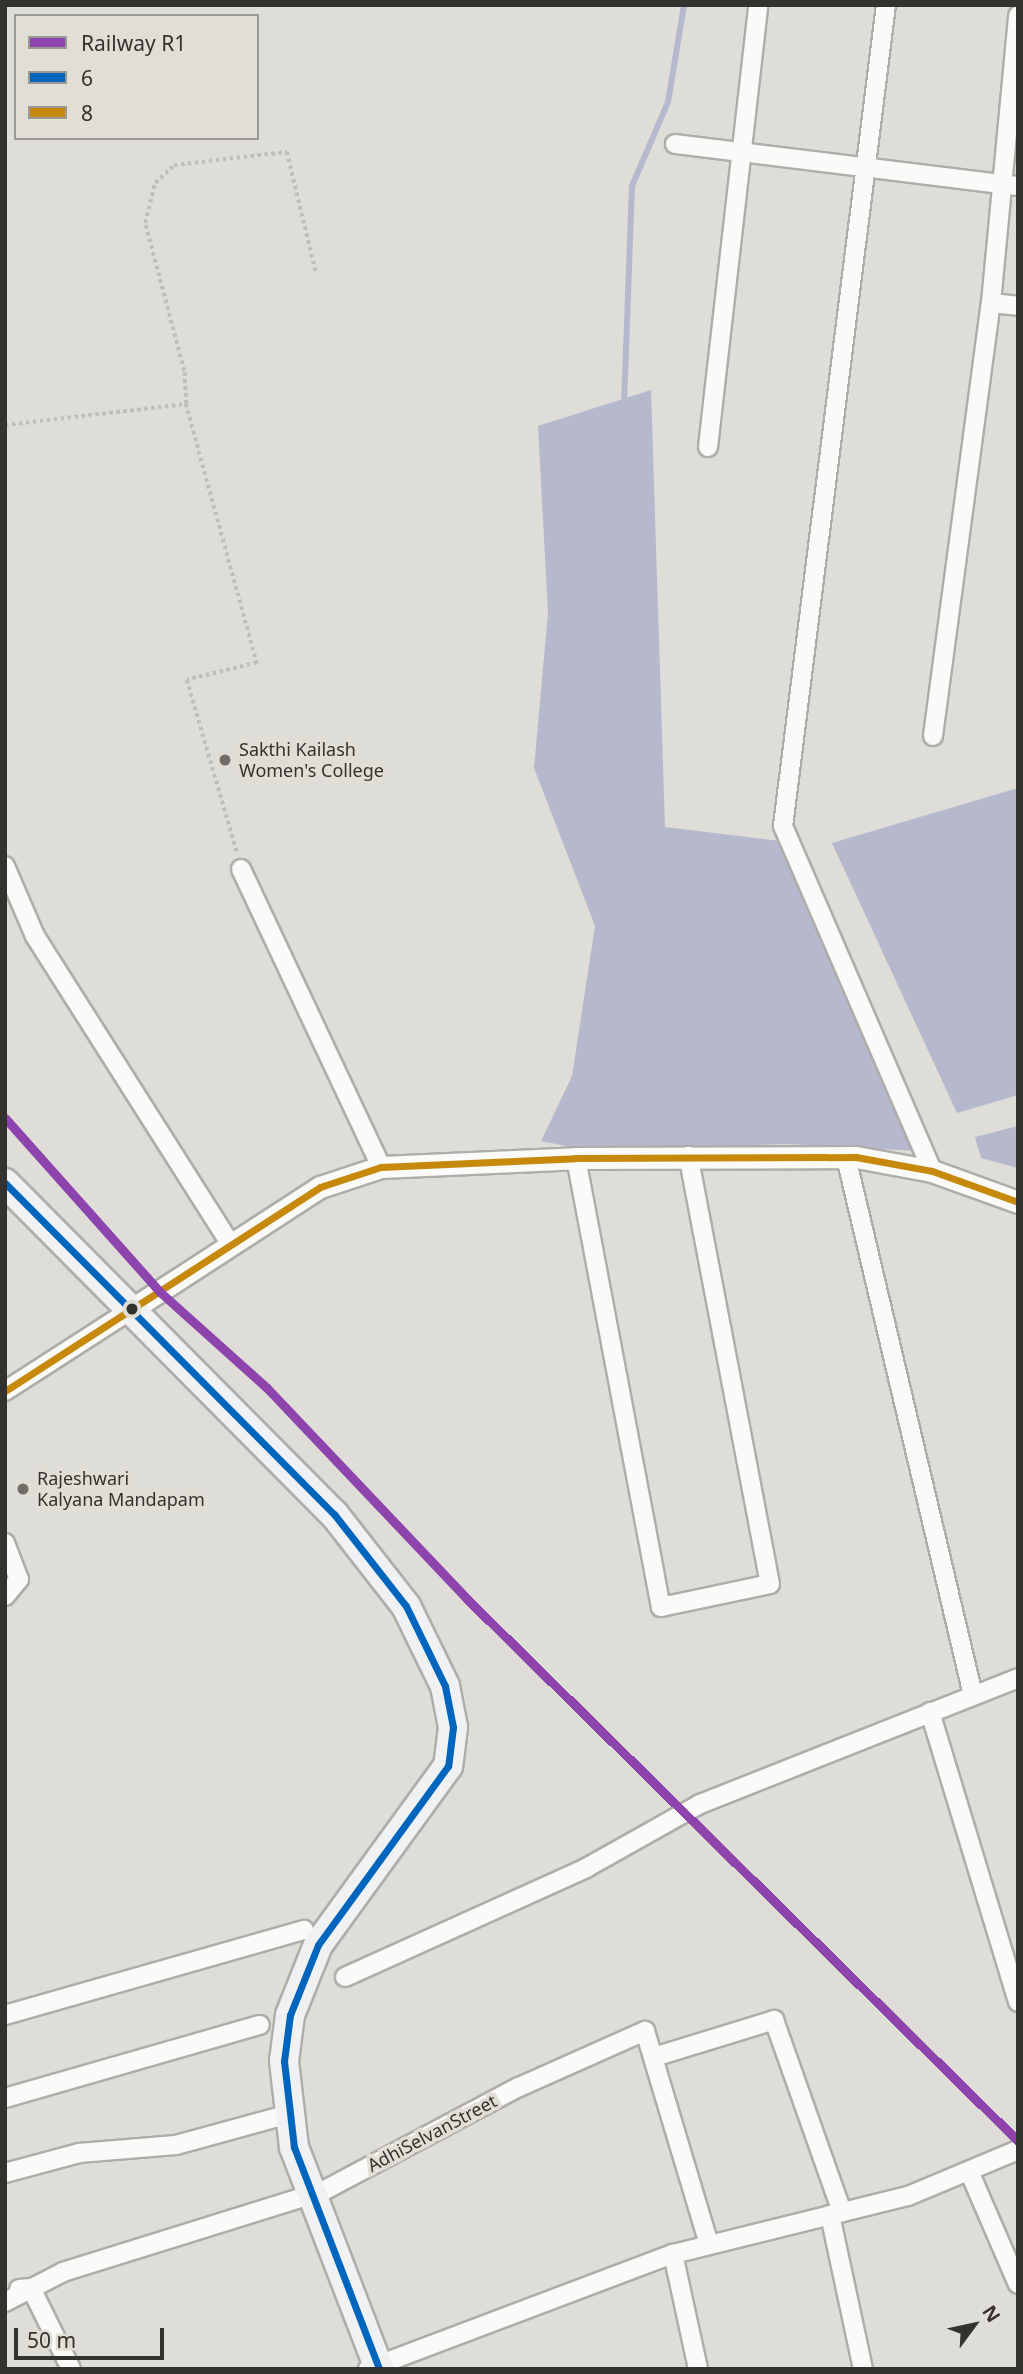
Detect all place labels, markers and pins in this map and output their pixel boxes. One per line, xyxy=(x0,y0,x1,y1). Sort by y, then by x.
place label: Sakthi Kailash Women's College xyxy=(239,739,384,782)
marker: Sakthi Kailash Women's College xyxy=(217,752,233,768)
unlabelled marker xyxy=(125,1302,139,1316)
place label: Rajeshwari Kalyana Mandapam xyxy=(37,1468,205,1510)
marker: Rajeshwari Kalyana Mandapam xyxy=(15,1481,31,1497)

